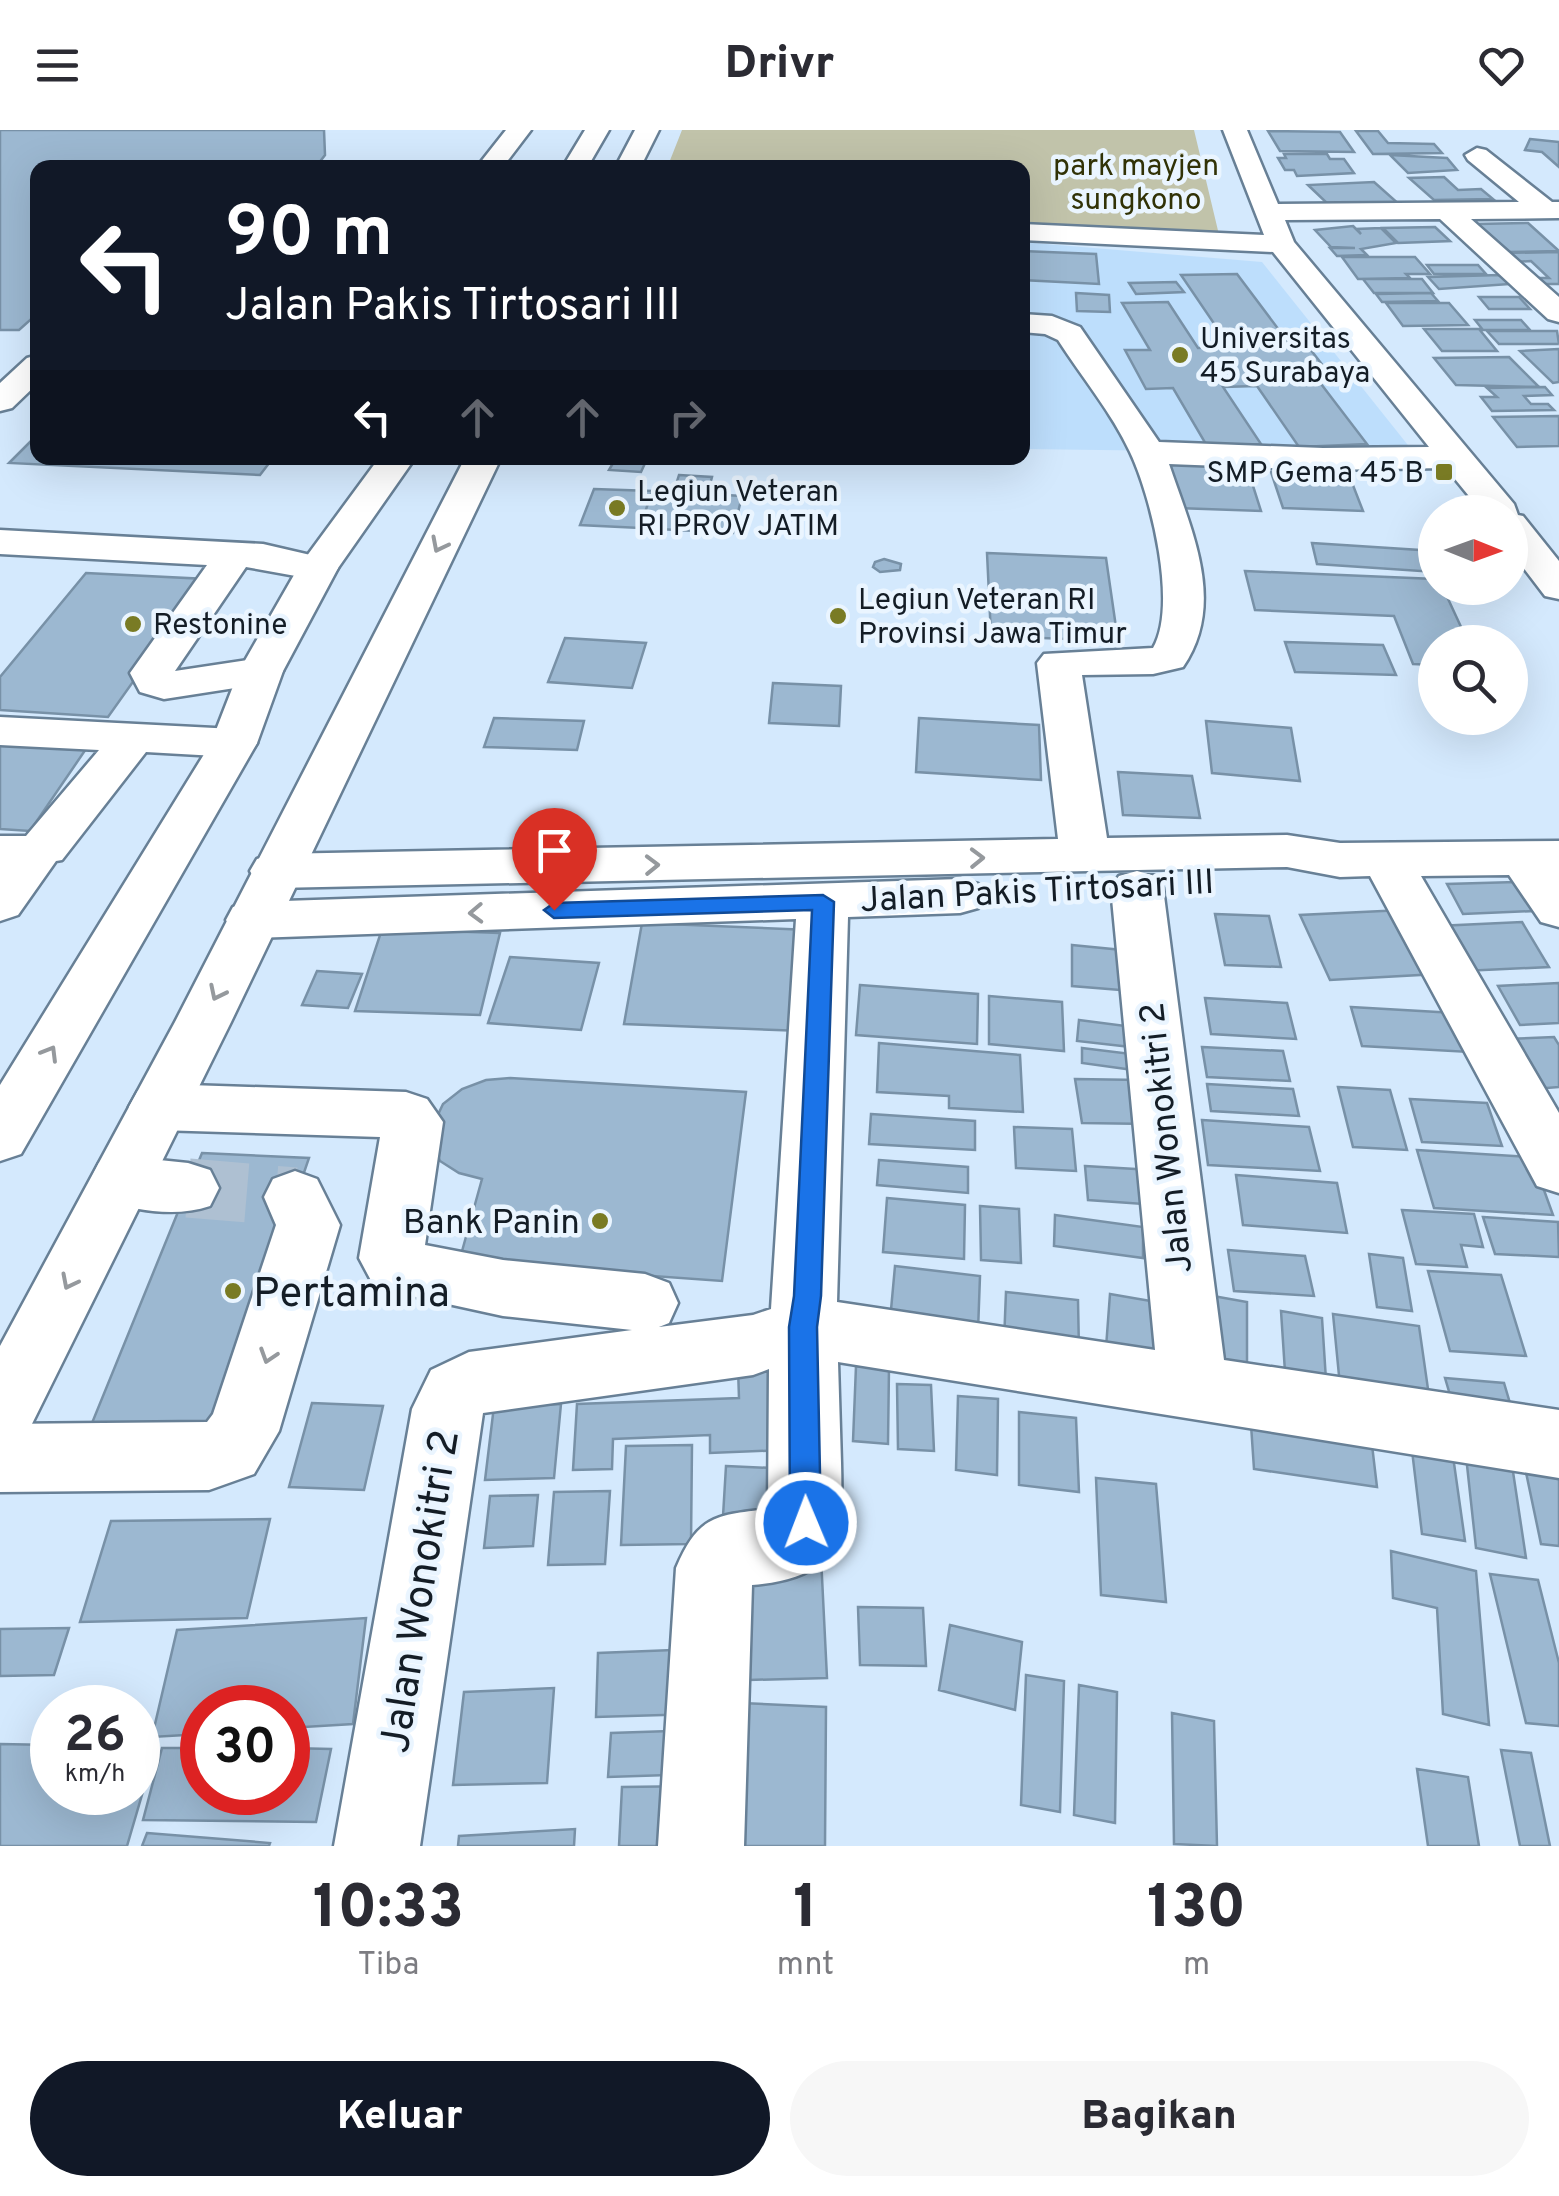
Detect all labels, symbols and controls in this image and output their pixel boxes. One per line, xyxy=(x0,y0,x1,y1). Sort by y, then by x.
text: Drivr xyxy=(725,37,834,94)
icon: menu xyxy=(30,38,85,93)
icon: heart xyxy=(1474,38,1529,93)
park label: park mayjen sungkono xyxy=(1053,149,1219,220)
text: 90 m xyxy=(225,192,393,281)
icon: left xyxy=(60,200,190,330)
text: Jalan Pakis Tirtosari III xyxy=(225,279,681,336)
place label: Universitas 45 Surabaya xyxy=(1200,322,1370,393)
marker: Universitas 45 Surabaya xyxy=(1169,344,1191,366)
icon: left xyxy=(345,390,400,445)
icon: ahead xyxy=(450,390,505,445)
icon: ahead xyxy=(555,390,610,445)
icon: right xyxy=(660,390,715,445)
place label: SMP Gema 45 B xyxy=(1207,456,1424,493)
marker: SMP Gema 45 B xyxy=(1433,461,1455,483)
place label: Legiun Veteran RI PROV JATIM xyxy=(637,475,839,546)
north arrow xyxy=(1418,495,1528,605)
map controls xyxy=(1418,495,1528,735)
marker: Legiun Veteran RI PROV JATIM xyxy=(606,497,628,519)
one-way arrow xyxy=(432,534,451,552)
place label: Legiun Veteran RI Provinsi Jawa Timur xyxy=(858,583,1127,654)
marker: Legiun Veteran RI Provinsi Jawa Timur xyxy=(827,605,849,627)
place label: Restonine xyxy=(153,608,287,645)
marker: Restonine xyxy=(122,613,144,635)
button: search xyxy=(1418,625,1528,735)
pin xyxy=(512,808,597,911)
icon: arrive xyxy=(527,823,582,878)
one-way arrow xyxy=(970,848,986,869)
one-way arrow xyxy=(645,855,661,876)
street label: Jalan Pakis Tirtosari III xyxy=(859,862,1215,924)
one-way arrow xyxy=(467,902,483,923)
one-way arrow xyxy=(210,982,229,1000)
street label: Jalan Wonokitri 2 xyxy=(1132,1000,1204,1275)
one-way arrow xyxy=(38,1046,57,1064)
place label: Bank Panin xyxy=(403,1202,580,1246)
marker: Bank Panin xyxy=(589,1210,611,1232)
place label: Pertamina xyxy=(253,1269,450,1322)
one-way arrow xyxy=(62,1271,81,1289)
marker: Pertamina xyxy=(222,1280,244,1302)
one-way arrow xyxy=(260,1346,280,1363)
street label: Jalan Wonokitri 2 xyxy=(371,1426,474,1757)
position arrow xyxy=(754,1471,858,1575)
speed limit sign: 30 xyxy=(180,1685,310,1815)
text: 26 xyxy=(64,1706,126,1769)
text: km/h xyxy=(65,1759,125,1791)
text: 10:33 xyxy=(313,1873,464,1949)
text: 1 xyxy=(793,1873,818,1949)
text: 130 xyxy=(1147,1873,1246,1949)
text: Tiba xyxy=(357,1946,419,1986)
text: mnt xyxy=(777,1946,834,1986)
text: m xyxy=(1183,1946,1210,1986)
button: Keluar xyxy=(30,2061,770,2176)
button: Bagikan xyxy=(790,2061,1529,2176)

